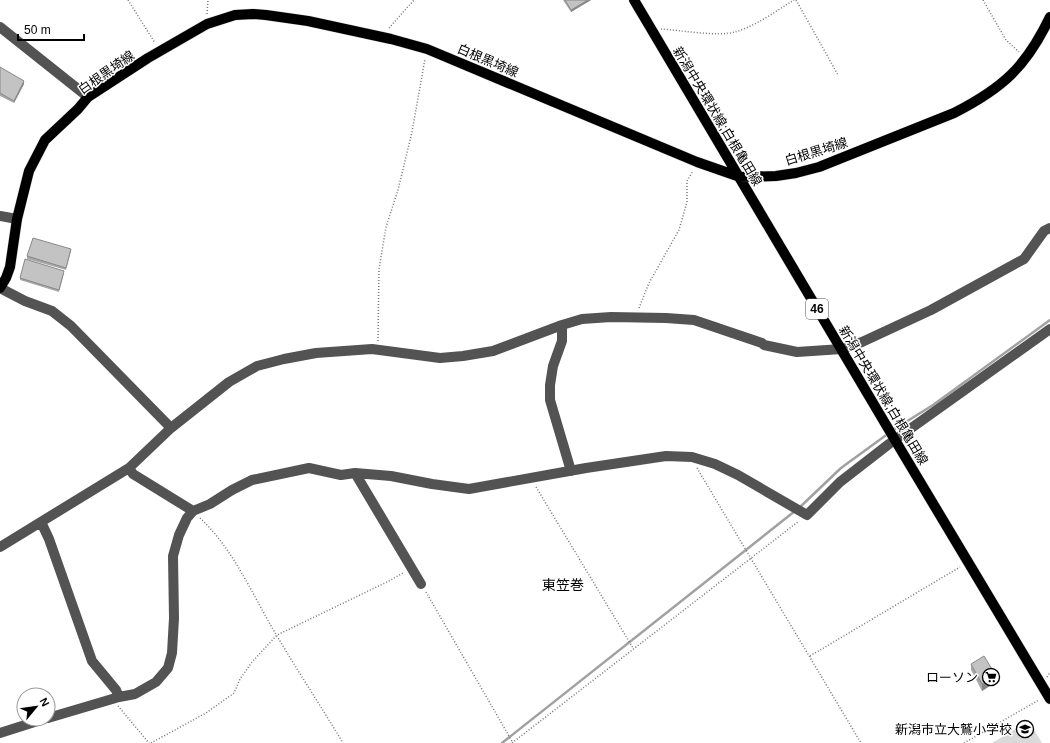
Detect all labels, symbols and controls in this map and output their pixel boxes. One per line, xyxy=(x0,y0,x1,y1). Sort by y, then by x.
scale bar xyxy=(18,16,84,42)
text: 50 m xyxy=(24,23,51,37)
street label: 白根黒埼線 xyxy=(455,41,521,80)
street label: 新潟中央環状線;白根亀田線 xyxy=(670,44,765,189)
street label: 白根黒埼線 xyxy=(75,48,137,97)
street label: 白根黒埼線 xyxy=(783,135,849,168)
road number: 46 xyxy=(806,299,828,319)
street label: 新潟中央環状線;白根亀田線 xyxy=(836,323,931,468)
district label: 東笠巻 xyxy=(542,577,584,593)
supermarket icon: ローソン xyxy=(981,667,1001,687)
place label: ローソン xyxy=(926,670,978,685)
north arrow xyxy=(16,687,56,727)
text: N xyxy=(38,696,52,709)
school or university icon: 新潟市立大鷲小学校 xyxy=(1015,719,1035,739)
place label: 新潟市立大鷲小学校 xyxy=(895,722,1012,737)

